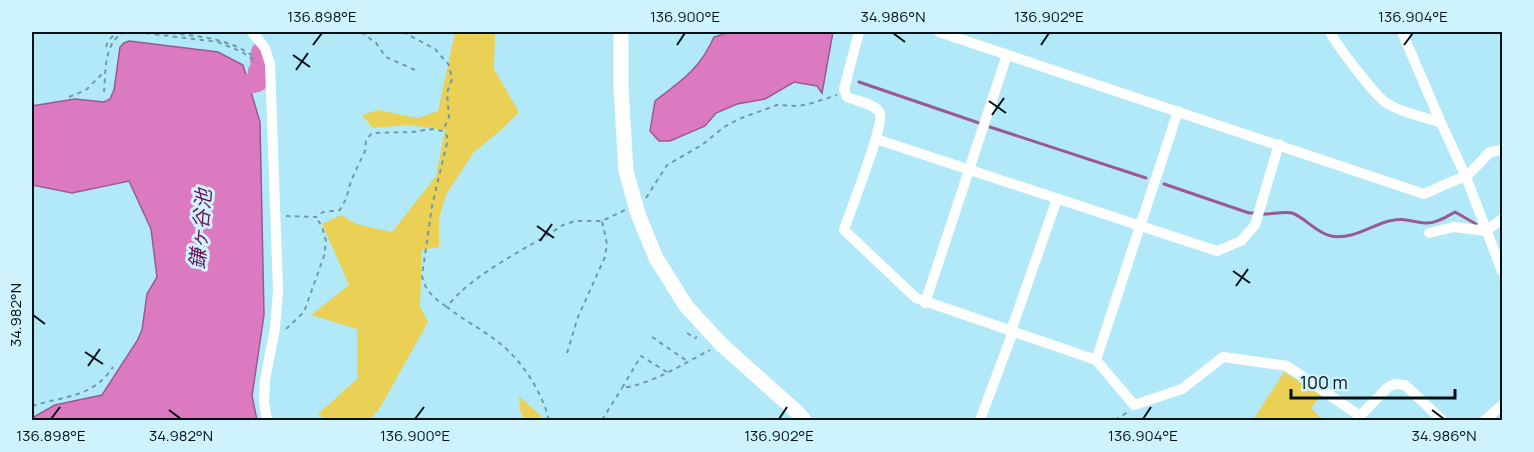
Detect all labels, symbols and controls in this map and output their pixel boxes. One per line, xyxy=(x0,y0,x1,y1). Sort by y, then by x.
text: 136.898°E xyxy=(287,6,357,27)
text: 136.900°E xyxy=(650,6,720,27)
text: 34.986°N xyxy=(861,6,925,27)
text: 136.902°E xyxy=(1014,6,1084,27)
text: 136.904°E xyxy=(1378,6,1448,27)
water label: 鎌ヶ谷池 xyxy=(183,186,217,270)
text: 34.982°N xyxy=(5,283,26,347)
scale bar xyxy=(1291,362,1454,400)
text: 100 m xyxy=(1300,370,1348,394)
text: 136.898°E xyxy=(16,425,86,446)
text: 34.982°N xyxy=(149,425,213,446)
text: 136.900°E xyxy=(380,425,450,446)
text: 136.902°E xyxy=(744,425,814,446)
text: 136.904°E xyxy=(1108,425,1178,446)
text: 34.986°N xyxy=(1412,425,1476,446)

